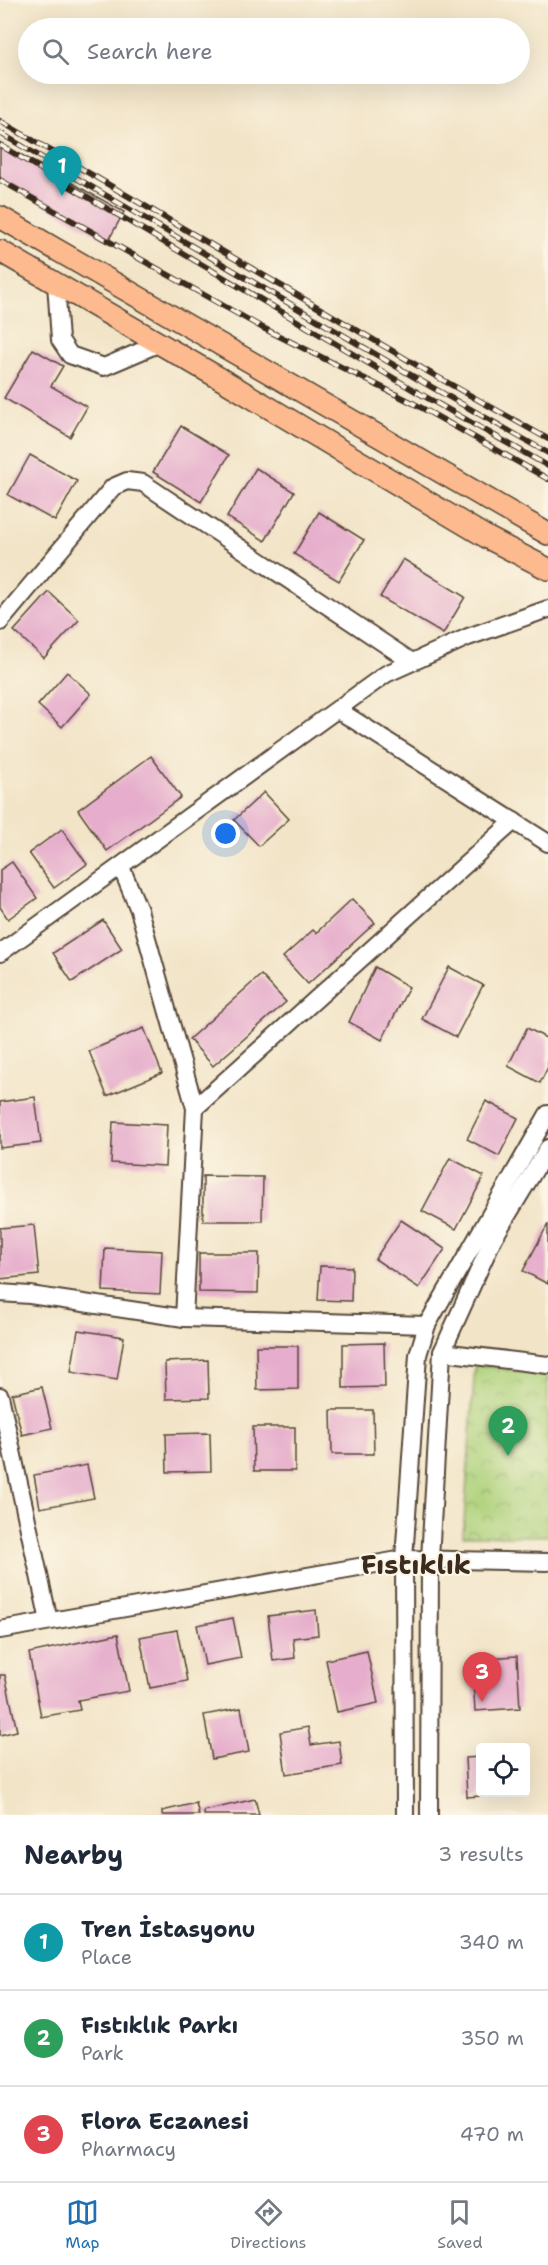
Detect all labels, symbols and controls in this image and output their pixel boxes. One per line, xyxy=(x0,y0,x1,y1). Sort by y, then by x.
search box xyxy=(18,18,530,84)
icon: search xyxy=(39,35,72,68)
text: Search here xyxy=(87,37,213,66)
pin: 1 xyxy=(42,146,82,196)
your location xyxy=(211,819,240,848)
pin: 2 xyxy=(488,1406,528,1456)
district label: Fıstıklık xyxy=(361,1546,471,1583)
pin: 3 xyxy=(462,1652,502,1702)
map controls xyxy=(476,1743,530,1797)
button: locate xyxy=(476,1743,530,1797)
text: Nearby xyxy=(24,1837,123,1872)
text: 3 results xyxy=(438,1841,524,1867)
text: Tren İstasyonu xyxy=(81,1915,256,1944)
text: 1 xyxy=(39,1929,48,1955)
text: 340 m xyxy=(459,1929,524,1955)
text: Place xyxy=(81,1944,132,1970)
text: Fıstıklık Parkı xyxy=(81,2011,238,2040)
text: 2 xyxy=(37,2025,51,2051)
text: 350 m xyxy=(460,2025,524,2051)
text: Park xyxy=(81,2040,124,2066)
text: Flora Eczanesi xyxy=(81,2107,249,2136)
text: 3 xyxy=(37,2121,51,2147)
text: 470 m xyxy=(460,2121,524,2147)
text: Pharmacy xyxy=(81,2136,176,2162)
tab: Map xyxy=(65,2196,100,2253)
tab: Directions xyxy=(230,2196,307,2253)
tab: Saved xyxy=(437,2196,483,2253)

